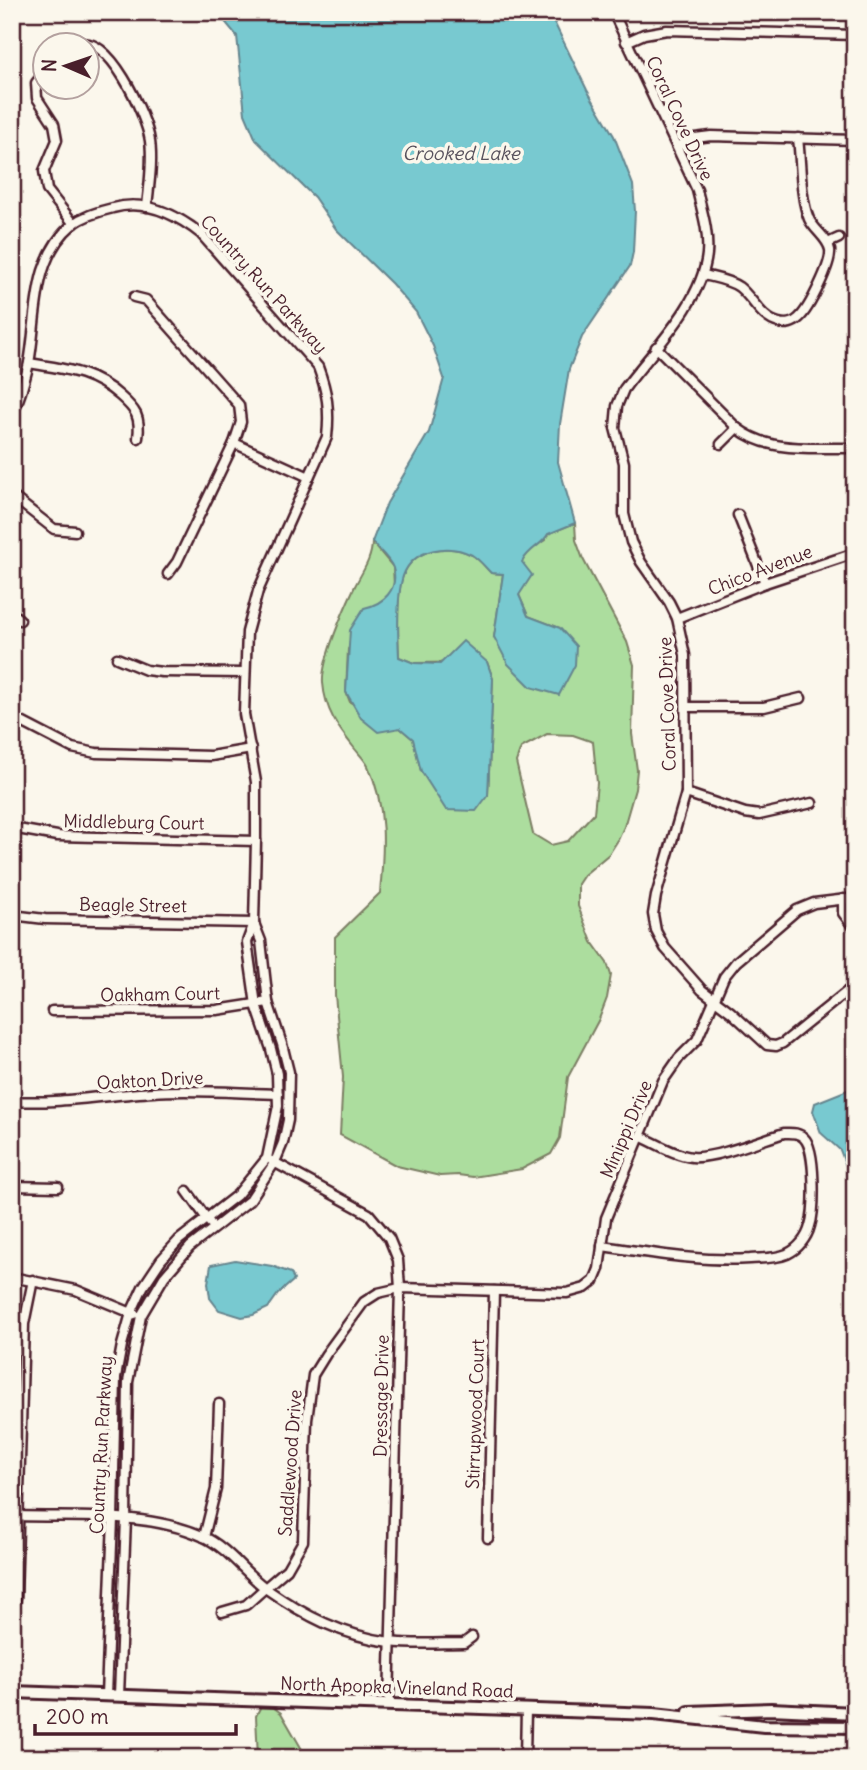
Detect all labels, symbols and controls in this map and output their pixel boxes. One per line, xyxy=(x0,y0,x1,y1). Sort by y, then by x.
north arrow xyxy=(32,32,102,102)
street label: Coral Cove Drive xyxy=(641,52,719,184)
text: N xyxy=(37,58,61,72)
water label: Crooked Lake xyxy=(402,141,522,165)
street label: Country Run Parkway xyxy=(196,210,332,358)
street label: Chico Avenue xyxy=(705,540,815,600)
street label: Coral Cove Drive xyxy=(653,636,681,772)
street label: Middleburg Court xyxy=(63,809,205,835)
street label: Beagle Street xyxy=(79,893,187,917)
street label: Oakham Court xyxy=(100,981,220,1007)
street label: Oakton Drive xyxy=(96,1066,204,1094)
street label: Minippi Drive xyxy=(595,1076,657,1182)
street label: Dressage Drive xyxy=(368,1335,394,1457)
street label: Stirrupwood Court xyxy=(461,1339,489,1489)
street label: Country Run Parkway xyxy=(85,1355,117,1535)
street label: Saddlewood Drive xyxy=(273,1389,307,1537)
street label: North Apopka Vineland Road xyxy=(280,1671,514,1703)
scale bar xyxy=(35,1693,236,1737)
text: 200 m xyxy=(46,1703,109,1730)

